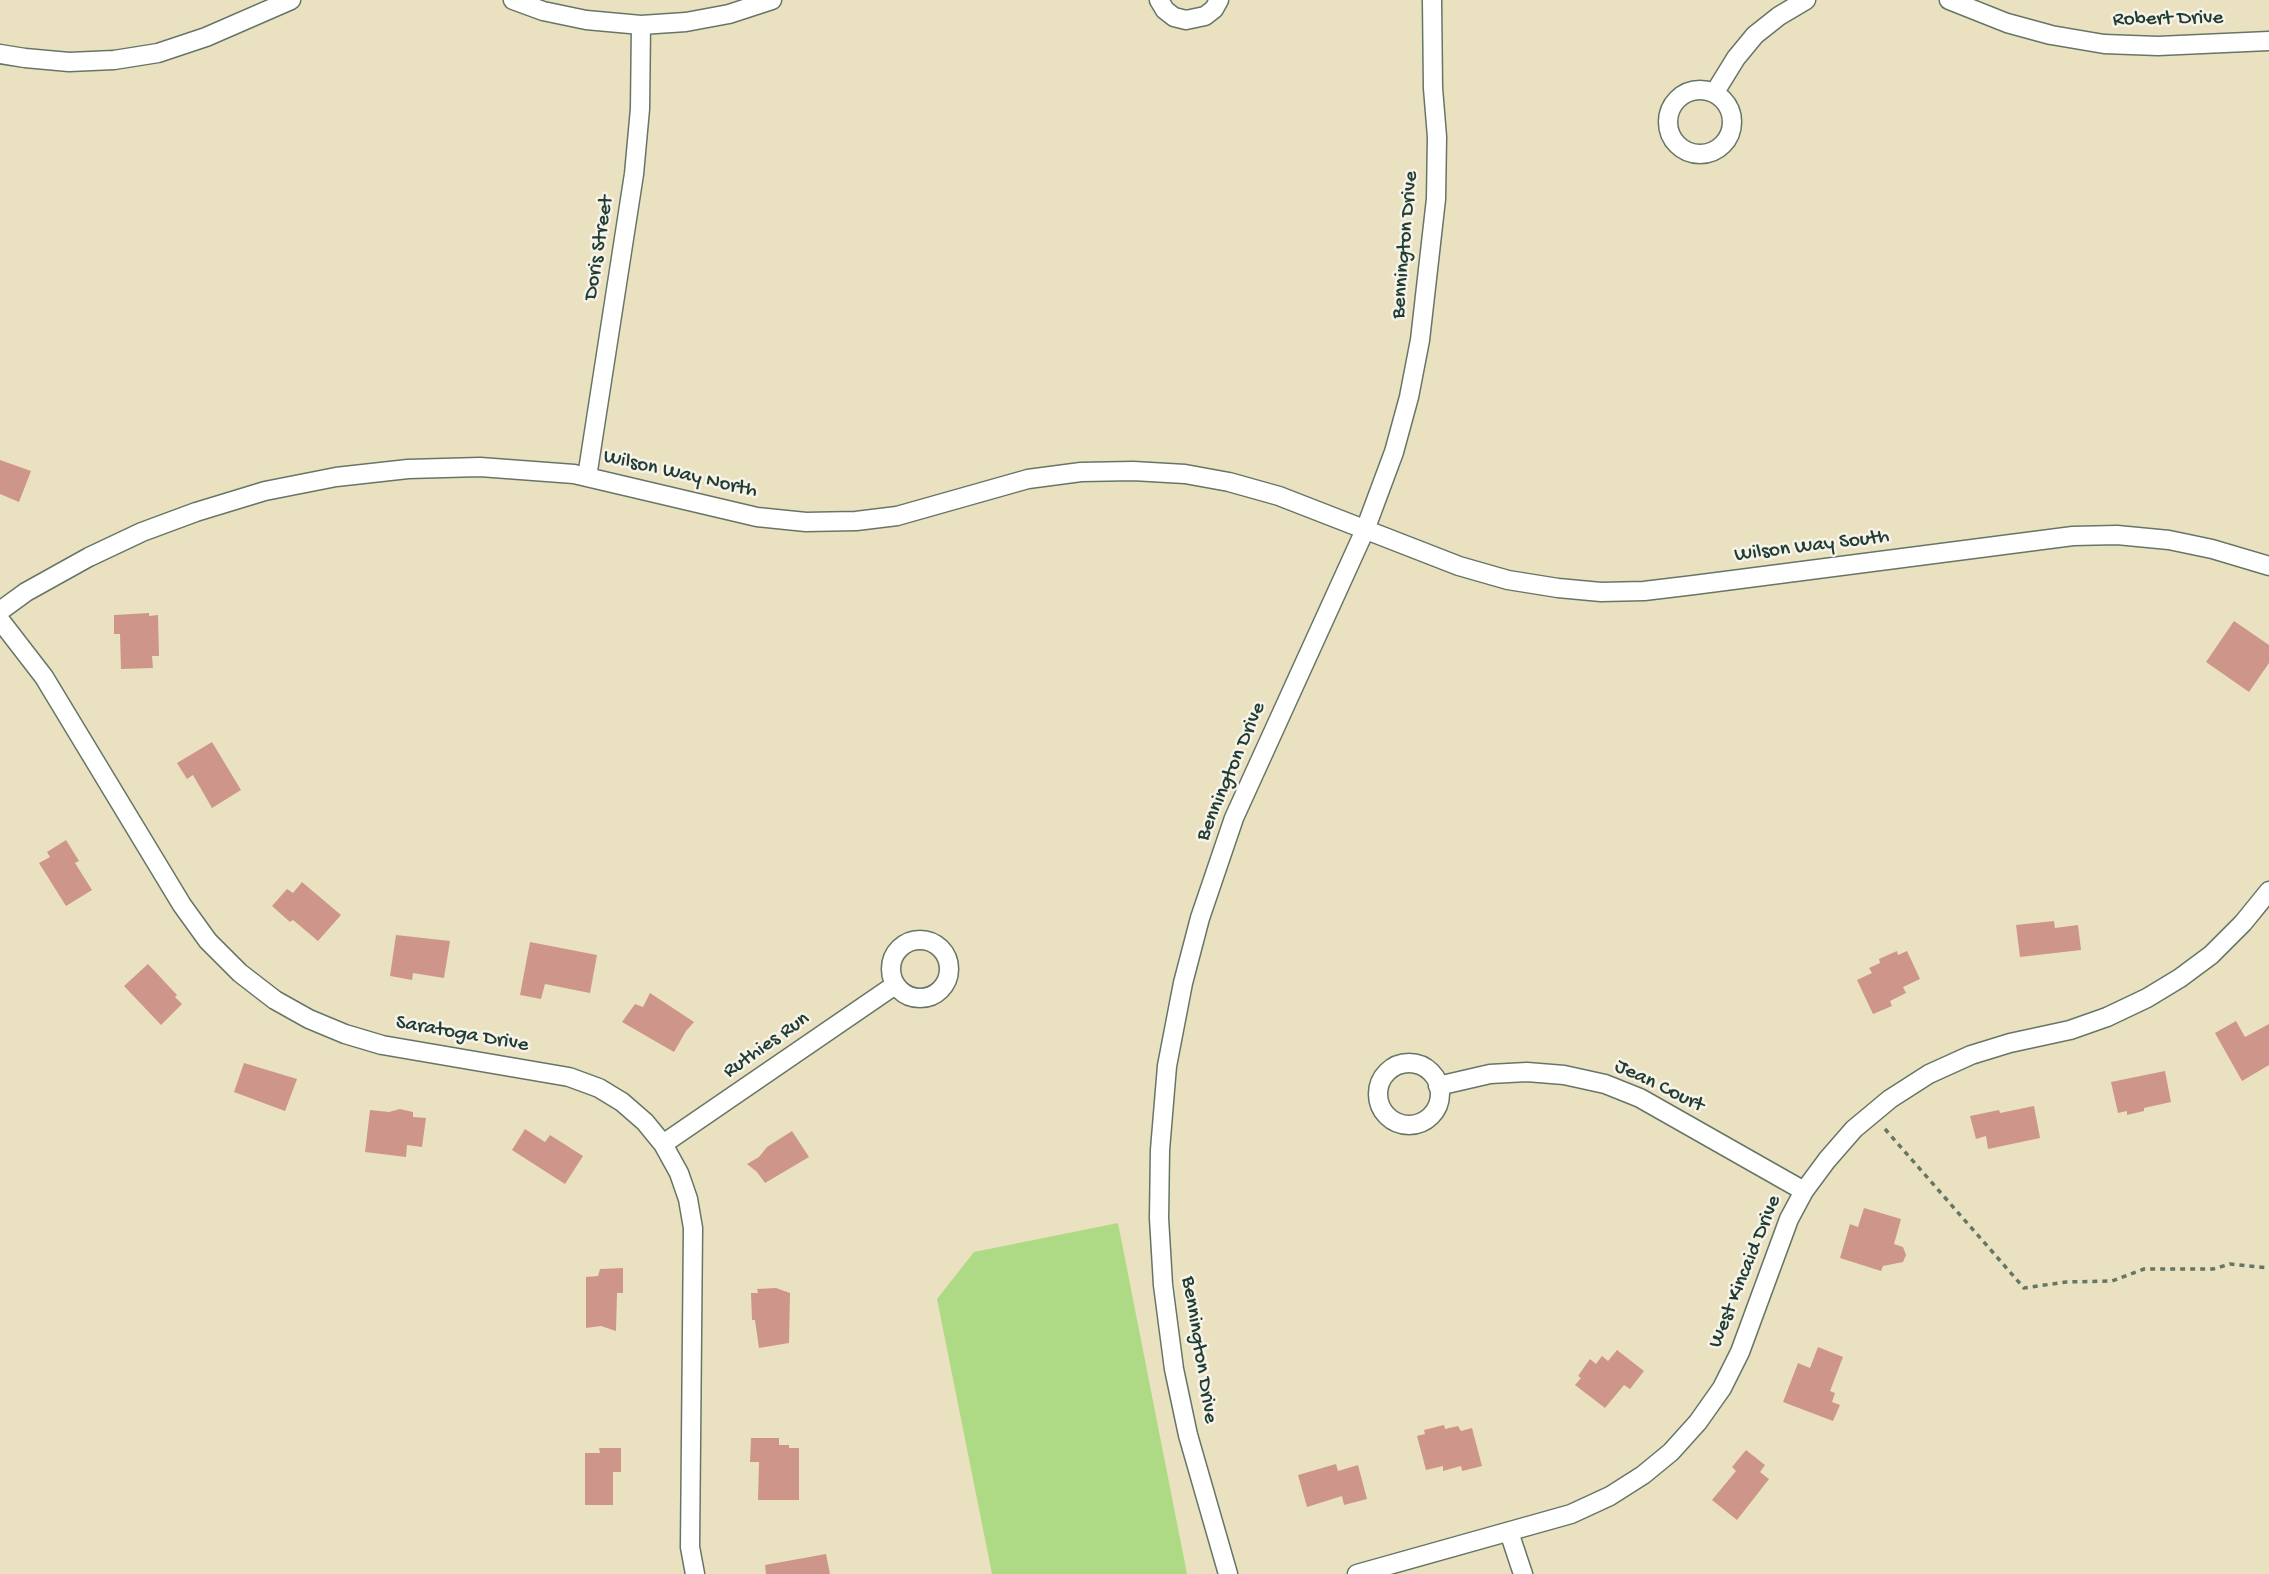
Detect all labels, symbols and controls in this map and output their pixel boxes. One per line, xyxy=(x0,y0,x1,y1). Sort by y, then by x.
street label: Robert Drive xyxy=(2112,6,2224,34)
street label: Bennington Drive xyxy=(1387,170,1425,320)
street label: Doris Street xyxy=(579,194,621,302)
street label: Wilson Way North xyxy=(601,445,759,505)
street label: Wilson Way South xyxy=(1733,525,1891,569)
street label: Bennington Drive xyxy=(1191,699,1273,845)
street label: Ruthies Run xyxy=(719,1007,815,1085)
street label: Saratoga Drive xyxy=(394,1011,530,1059)
street label: Jean Court xyxy=(1610,1054,1708,1120)
street label: West Kincaid Drive xyxy=(1704,1192,1788,1352)
street label: Bennington Drive xyxy=(1174,1275,1222,1425)

